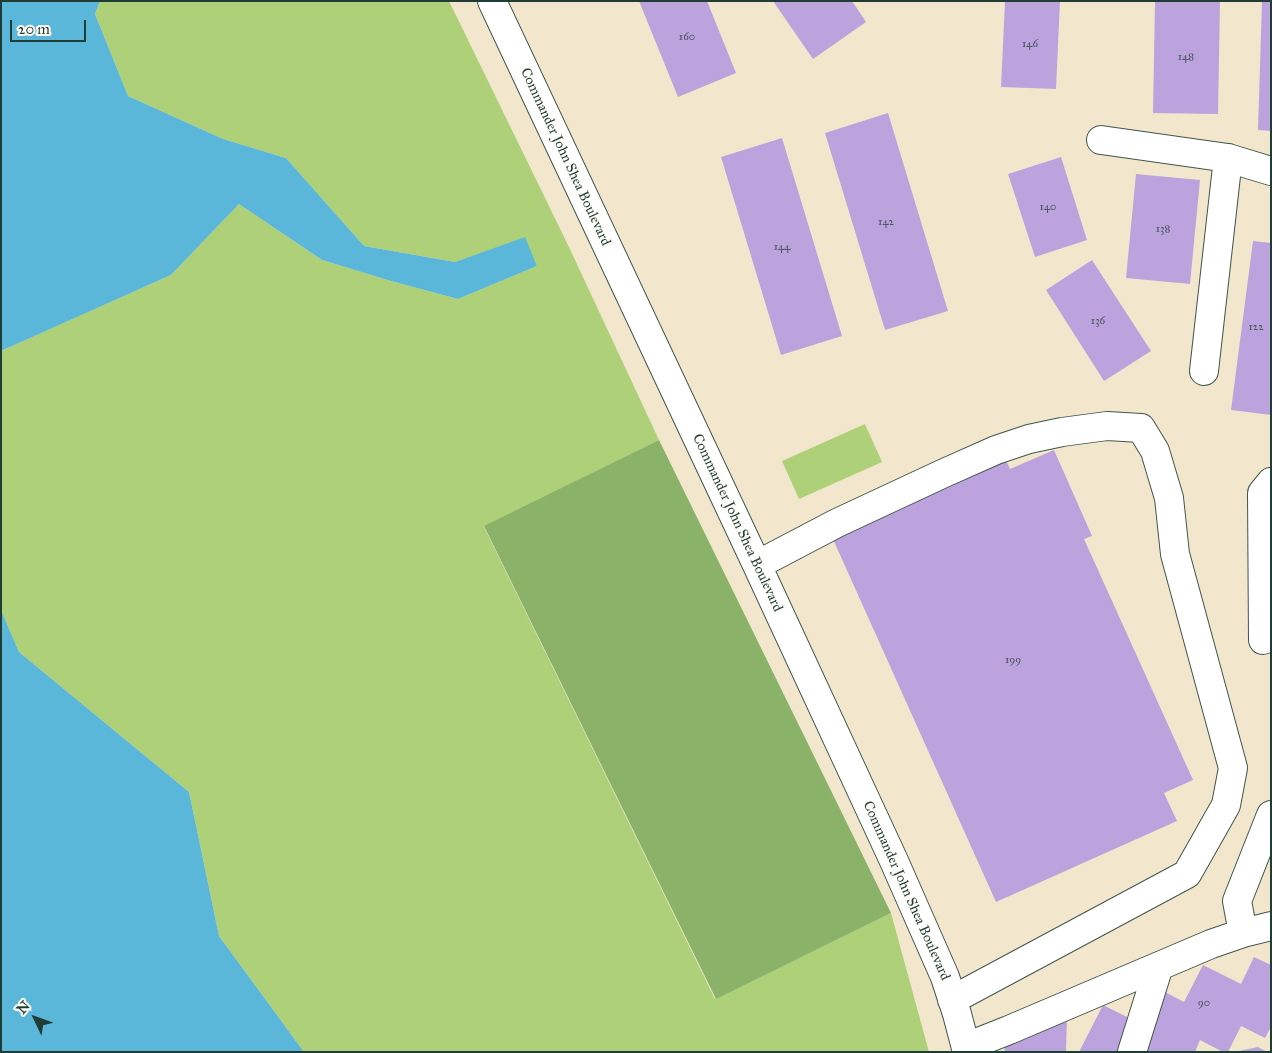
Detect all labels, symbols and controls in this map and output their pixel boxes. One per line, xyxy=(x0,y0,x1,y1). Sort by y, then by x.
scale bar xyxy=(12,10,89,42)
text: 20 m xyxy=(18,20,50,38)
house number: 160 xyxy=(679,30,695,44)
house number: 146 xyxy=(1022,37,1038,51)
house number: 148 xyxy=(1178,50,1194,64)
street label: Commander John Shea Boulevard xyxy=(516,65,614,249)
house number: 140 xyxy=(1040,200,1056,214)
house number: 142 xyxy=(878,215,894,229)
house number: 138 xyxy=(1156,222,1170,236)
house number: 144 xyxy=(774,240,790,254)
house number: 136 xyxy=(1091,314,1105,328)
house number: 122 xyxy=(1248,320,1264,334)
street label: Commander John Shea Boulevard xyxy=(688,431,786,615)
house number: 199 xyxy=(1005,653,1021,667)
street label: Commander John Shea Boulevard xyxy=(859,799,953,983)
north arrow xyxy=(10,993,60,1043)
house number: 90 xyxy=(1198,996,1210,1010)
text: N xyxy=(13,998,34,1018)

